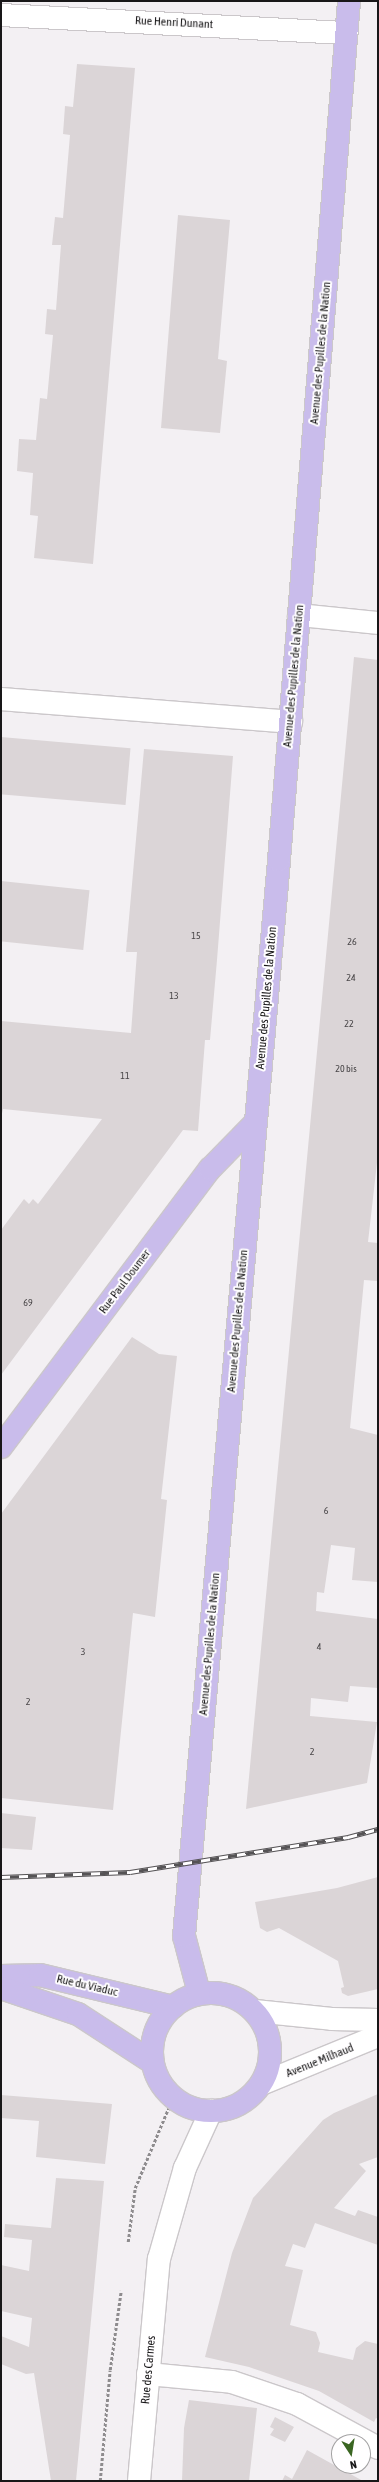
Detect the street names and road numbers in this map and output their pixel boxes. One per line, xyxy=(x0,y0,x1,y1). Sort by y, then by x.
street label: Rue Henri Dunant xyxy=(135,14,213,32)
street label: Avenue des Pupilles de la Nation xyxy=(308,281,334,425)
street label: Avenue des Pupilles de la Nation xyxy=(281,604,307,748)
street label: Avenue des Pupilles de la Nation xyxy=(254,926,280,1070)
street label: Rue Paul Doumer xyxy=(96,1247,154,1317)
street label: Avenue des Pupilles de la Nation xyxy=(225,1249,251,1393)
street label: Avenue des Pupilles de la Nation xyxy=(197,1572,223,1716)
street label: Rue du Viaduc xyxy=(55,1972,119,2000)
street label: Avenue Milhaud xyxy=(284,2041,356,2081)
street label: Rue des Carmes xyxy=(139,2335,159,2405)

